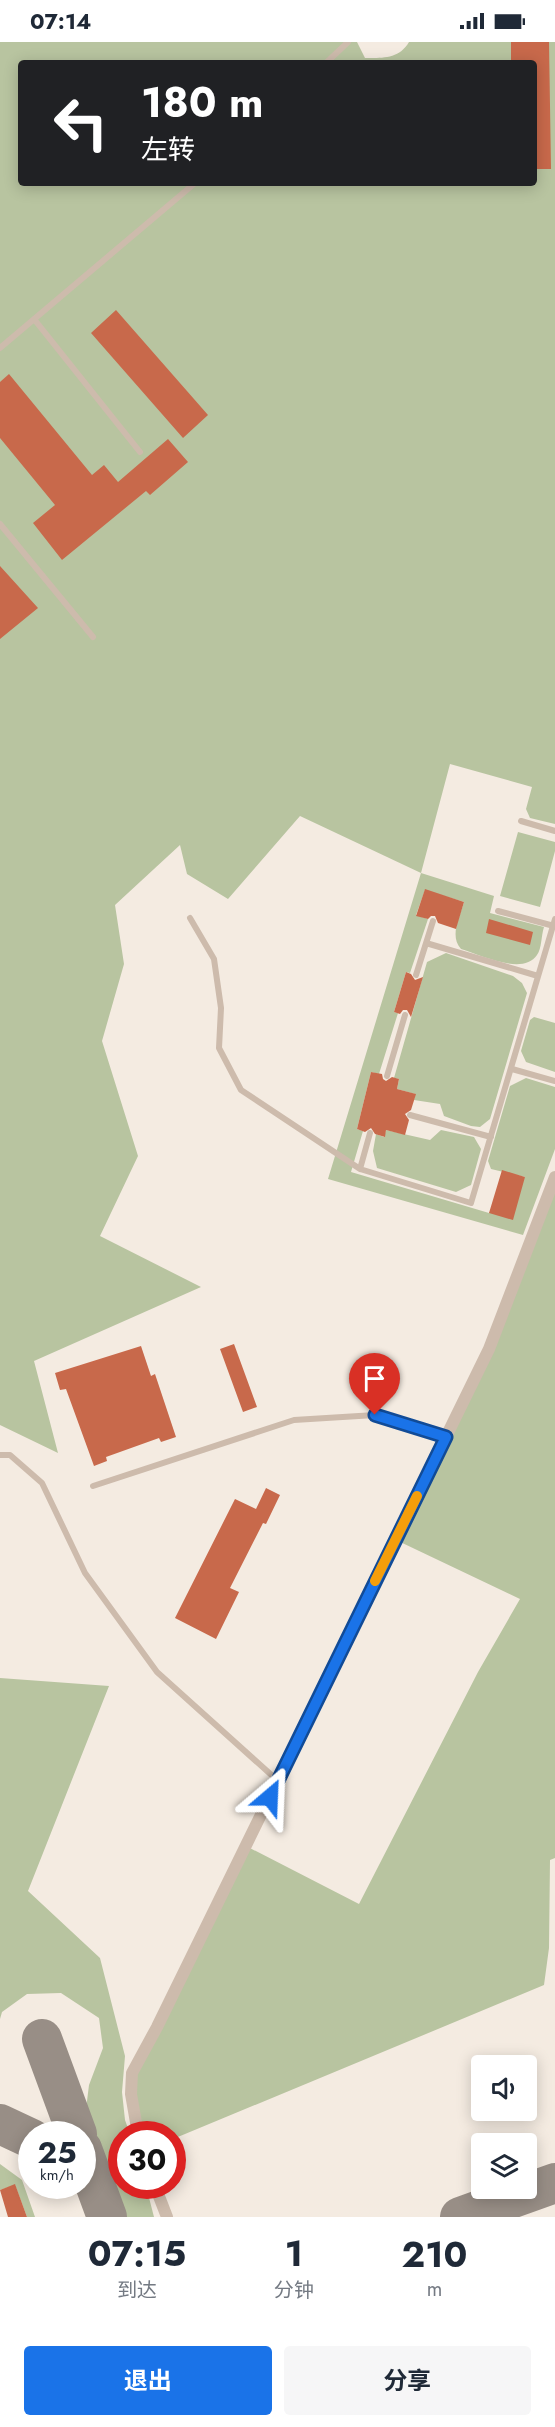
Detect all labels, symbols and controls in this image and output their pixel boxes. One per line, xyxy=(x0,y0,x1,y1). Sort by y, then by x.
text: 07:14 xyxy=(30,5,91,37)
text: 180 m xyxy=(141,72,264,133)
icon: left xyxy=(42,84,120,162)
text: 左转 xyxy=(141,130,195,169)
pin xyxy=(349,1353,400,1415)
icon: arrive xyxy=(358,1362,391,1395)
position arrow xyxy=(238,1765,302,1829)
map controls xyxy=(471,2055,537,2199)
button: sound xyxy=(471,2055,537,2121)
speed limit sign: 30 xyxy=(108,2121,186,2199)
text: 25 xyxy=(37,2131,77,2174)
button: layers xyxy=(471,2133,537,2199)
text: km/h xyxy=(40,2164,74,2186)
text: 07:15 xyxy=(88,2227,186,2279)
text: 1 xyxy=(285,2227,303,2279)
text: 210 xyxy=(402,2228,467,2280)
text: m xyxy=(427,2275,442,2304)
text: 到达 xyxy=(117,2276,157,2305)
text: 分钟 xyxy=(274,2276,314,2305)
button: 退出 xyxy=(24,2346,272,2415)
button: 分享 xyxy=(284,2346,531,2415)

